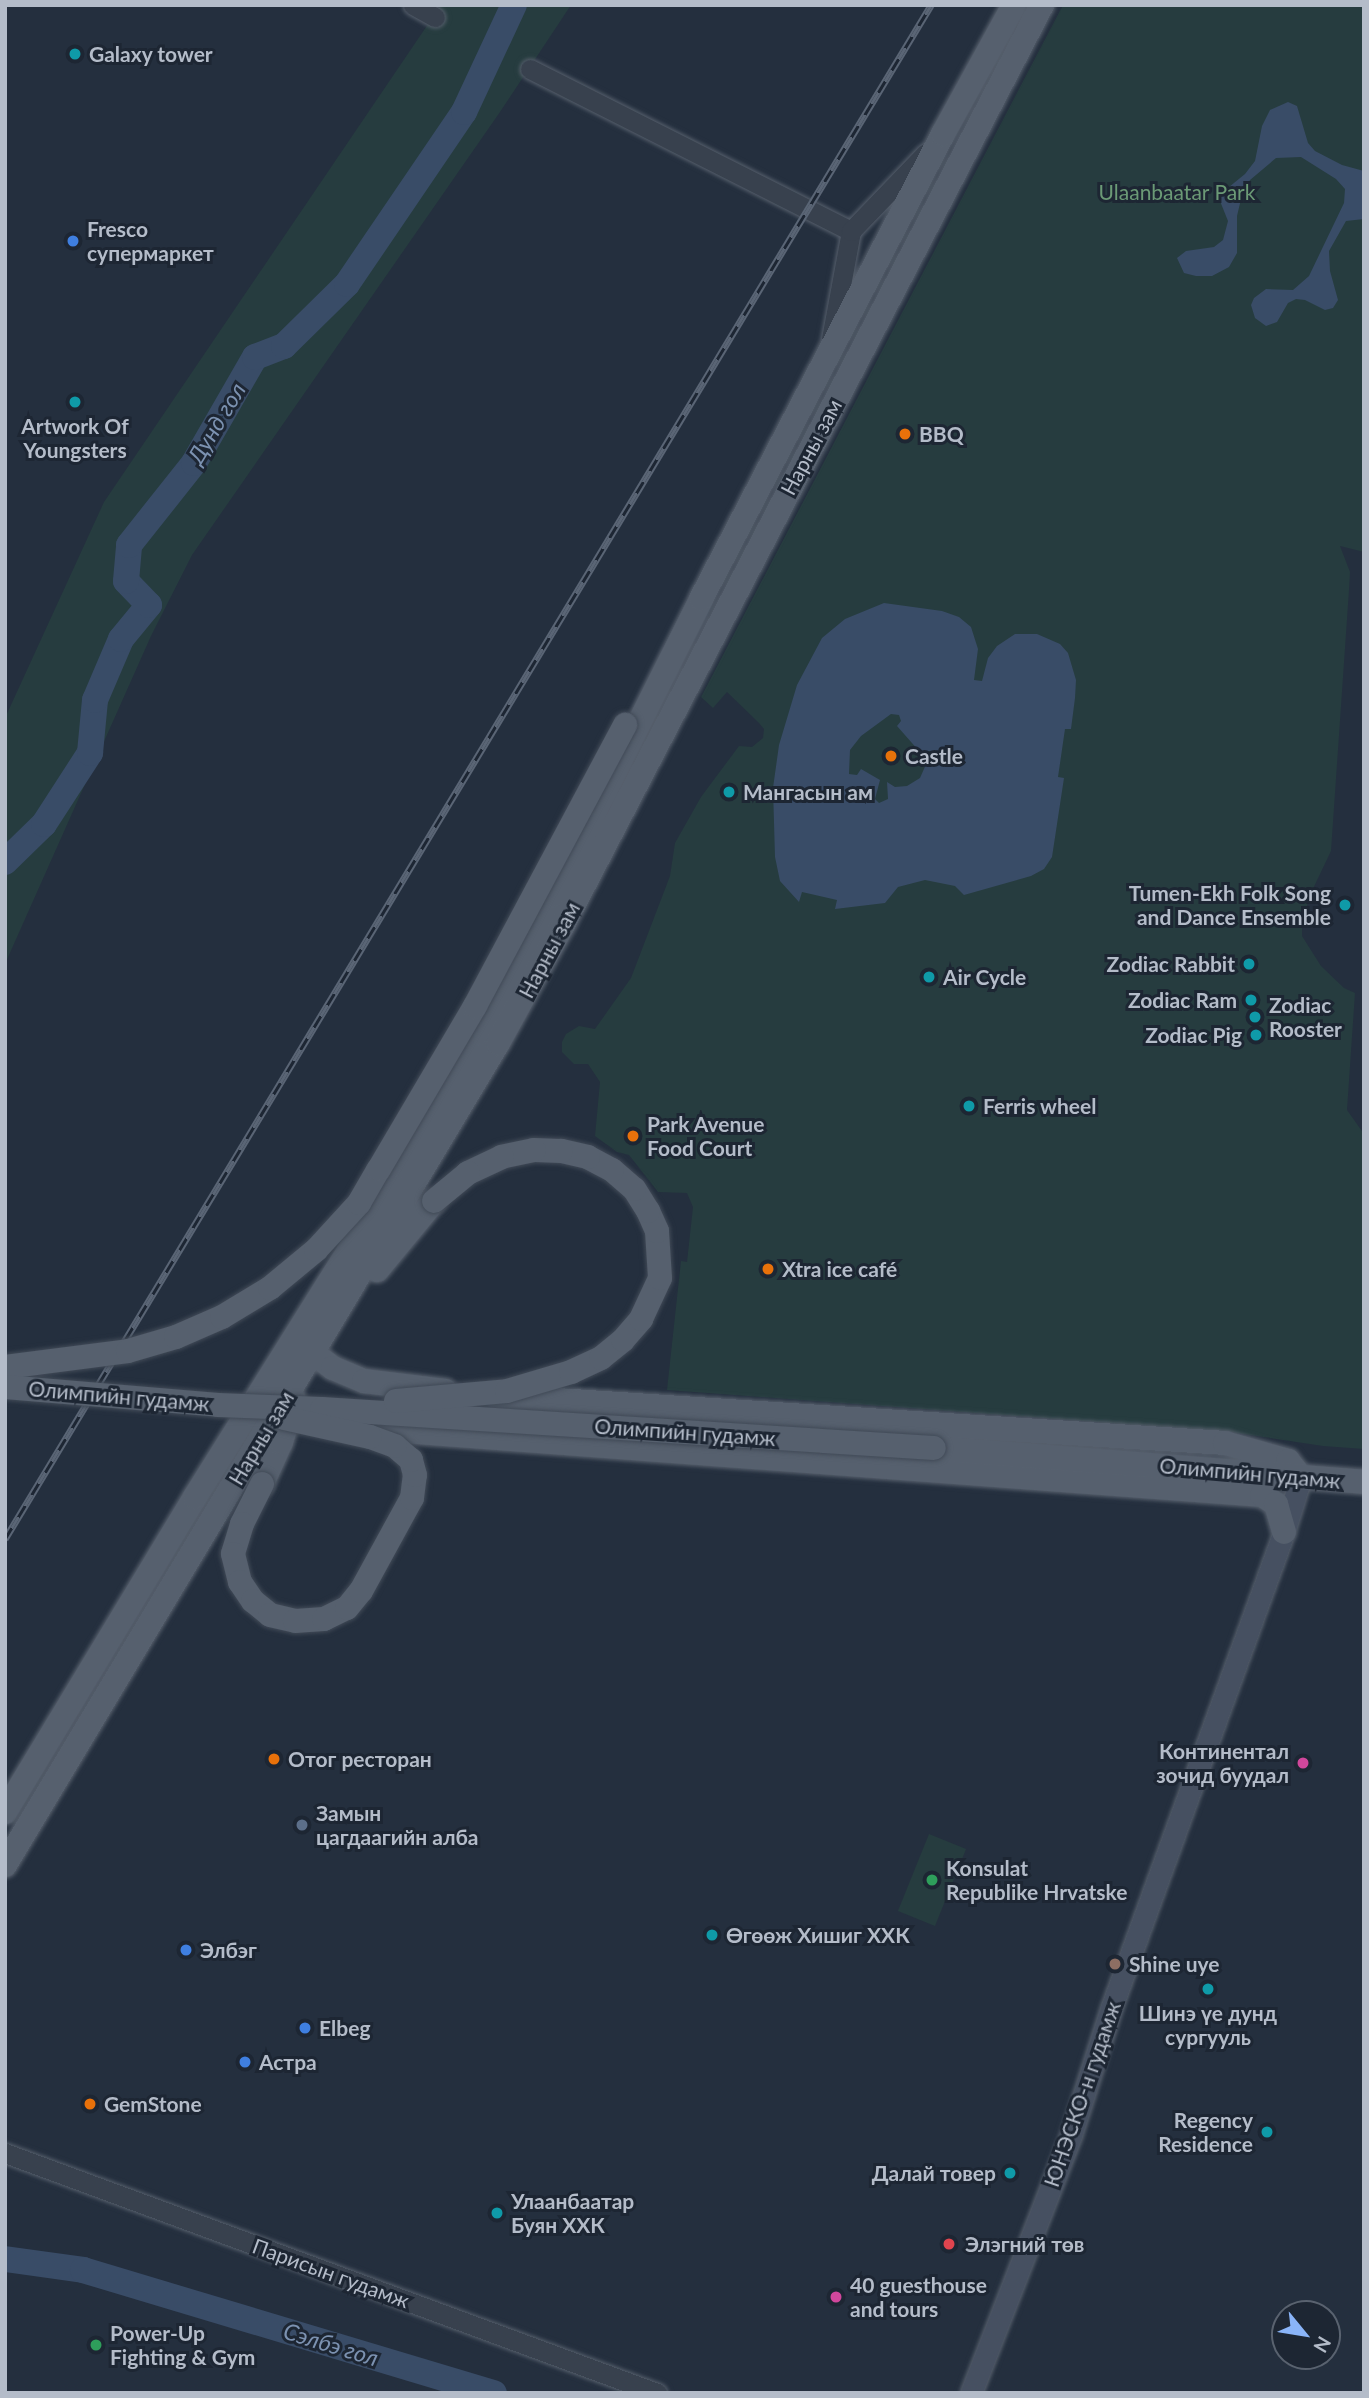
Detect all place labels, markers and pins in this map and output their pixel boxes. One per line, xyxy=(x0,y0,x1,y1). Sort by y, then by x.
place label: Galaxy tower xyxy=(89,41,213,67)
marker: Galaxy tower xyxy=(67,46,83,62)
place label: Fresco супермаркет xyxy=(87,216,214,266)
marker: Fresco супермаркет xyxy=(65,233,81,249)
marker: Artwork Of Youngsters xyxy=(67,394,83,410)
place label: Artwork Of Youngsters xyxy=(21,413,129,463)
place label: BBQ xyxy=(919,421,964,447)
marker: BBQ xyxy=(897,426,913,442)
place label: Castle xyxy=(905,743,963,769)
marker: Castle xyxy=(883,748,899,764)
place label: Мангасын ам xyxy=(743,779,873,805)
marker: Мангасын ам xyxy=(721,784,737,800)
place label: Tumen-Ekh Folk Song and Dance Ensemble xyxy=(1129,880,1331,930)
marker: Tumen-Ekh Folk Song and Dance Ensemble xyxy=(1337,897,1353,913)
place label: Zodiac Rabbit xyxy=(1107,951,1235,977)
marker: Zodiac Rabbit xyxy=(1241,956,1257,972)
place label: Air Cycle xyxy=(943,964,1027,990)
marker: Air Cycle xyxy=(921,969,937,985)
place label: Zodiac Ram xyxy=(1128,987,1237,1013)
marker: Zodiac Ram xyxy=(1243,992,1259,1008)
place label: Zodiac Rooster xyxy=(1269,992,1342,1042)
marker: Zodiac Rooster xyxy=(1247,1009,1263,1025)
place label: Zodiac Pig xyxy=(1145,1022,1242,1048)
marker: Zodiac Pig xyxy=(1248,1027,1264,1043)
place label: Ferris wheel xyxy=(983,1093,1097,1119)
marker: Ferris wheel xyxy=(961,1098,977,1114)
place label: Park Avenue Food Court xyxy=(647,1111,765,1161)
marker: Park Avenue Food Court xyxy=(625,1128,641,1144)
place label: Xtra ice café xyxy=(782,1256,897,1282)
marker: Xtra ice café xyxy=(760,1261,776,1277)
place label: Континентал зочид буудал xyxy=(1156,1738,1289,1788)
place label: Отог ресторан xyxy=(288,1746,432,1772)
marker: Отог ресторан xyxy=(266,1751,282,1767)
marker: Континентал зочид буудал xyxy=(1295,1755,1311,1771)
place label: Замын цагдаагийн алба xyxy=(316,1800,479,1850)
marker: Замын цагдаагийн алба xyxy=(294,1817,310,1833)
place label: Konsulat Republike Hrvatske xyxy=(946,1855,1127,1905)
marker: Konsulat Republike Hrvatske xyxy=(924,1872,940,1888)
place label: Өгөөж Хишиг ХХК xyxy=(726,1922,910,1948)
marker: Өгөөж Хишиг ХХК xyxy=(704,1927,720,1943)
place label: Элбэг xyxy=(200,1937,257,1963)
marker: Элбэг xyxy=(178,1942,194,1958)
place label: Shine uye xyxy=(1129,1951,1220,1977)
marker: Shine uye xyxy=(1107,1956,1123,1972)
marker: Шинэ үе дунд сургууль xyxy=(1200,1981,1216,1997)
place label: Шинэ үе дунд сургууль xyxy=(1139,2000,1277,2050)
place label: Elbeg xyxy=(319,2015,370,2041)
marker: Elbeg xyxy=(297,2020,313,2036)
place label: Астра xyxy=(259,2049,317,2075)
marker: Астра xyxy=(237,2054,253,2070)
place label: GemStone xyxy=(104,2091,202,2117)
marker: GemStone xyxy=(82,2096,98,2112)
place label: Regency Residence xyxy=(1158,2107,1253,2157)
marker: Regency Residence xyxy=(1259,2124,1275,2140)
place label: Далай товер xyxy=(872,2160,996,2186)
marker: Далай товер xyxy=(1002,2165,1018,2181)
place label: Улаанбаатар Буян ХХК xyxy=(511,2188,634,2238)
marker: Улаанбаатар Буян ХХК xyxy=(489,2205,505,2221)
place label: Элэгний төв xyxy=(965,2231,1084,2257)
marker: Элэгний төв xyxy=(939,2234,959,2254)
place label: 40 guesthouse and tours xyxy=(850,2272,987,2322)
marker: 40 guesthouse and tours xyxy=(828,2289,844,2305)
place label: Power-Up Fighting & Gym xyxy=(110,2320,255,2370)
marker: Power-Up Fighting & Gym xyxy=(88,2337,104,2353)

